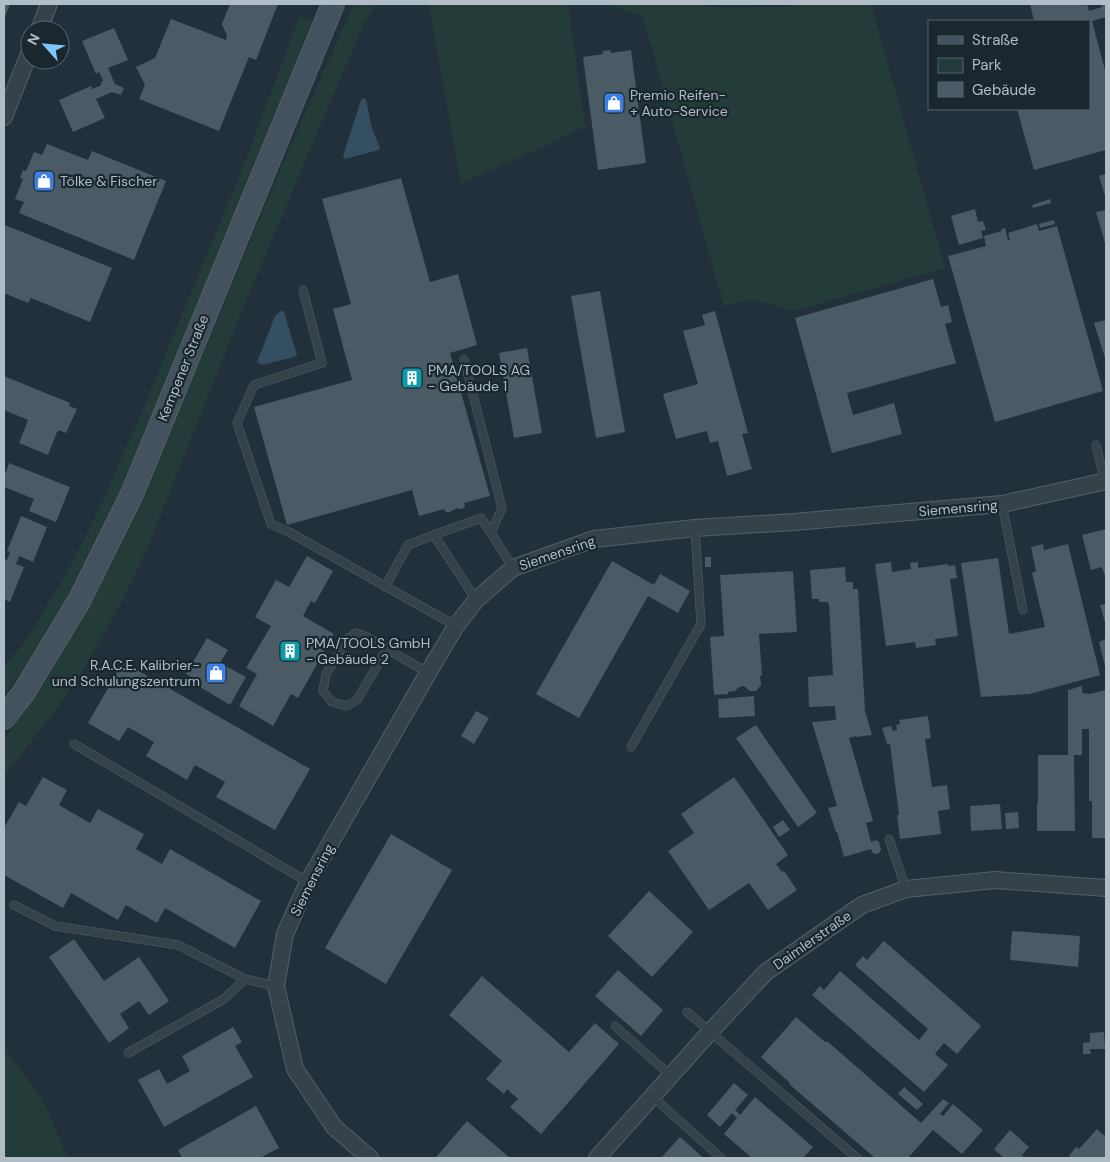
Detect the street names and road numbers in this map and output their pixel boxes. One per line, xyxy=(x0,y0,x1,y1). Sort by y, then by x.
street label: Kempener Straße xyxy=(153,312,213,424)
street label: Siemensring xyxy=(918,496,998,520)
street label: Siemensring xyxy=(517,532,598,574)
street label: Siemensring xyxy=(286,840,338,919)
street label: Daimlerstraße xyxy=(769,906,855,974)

